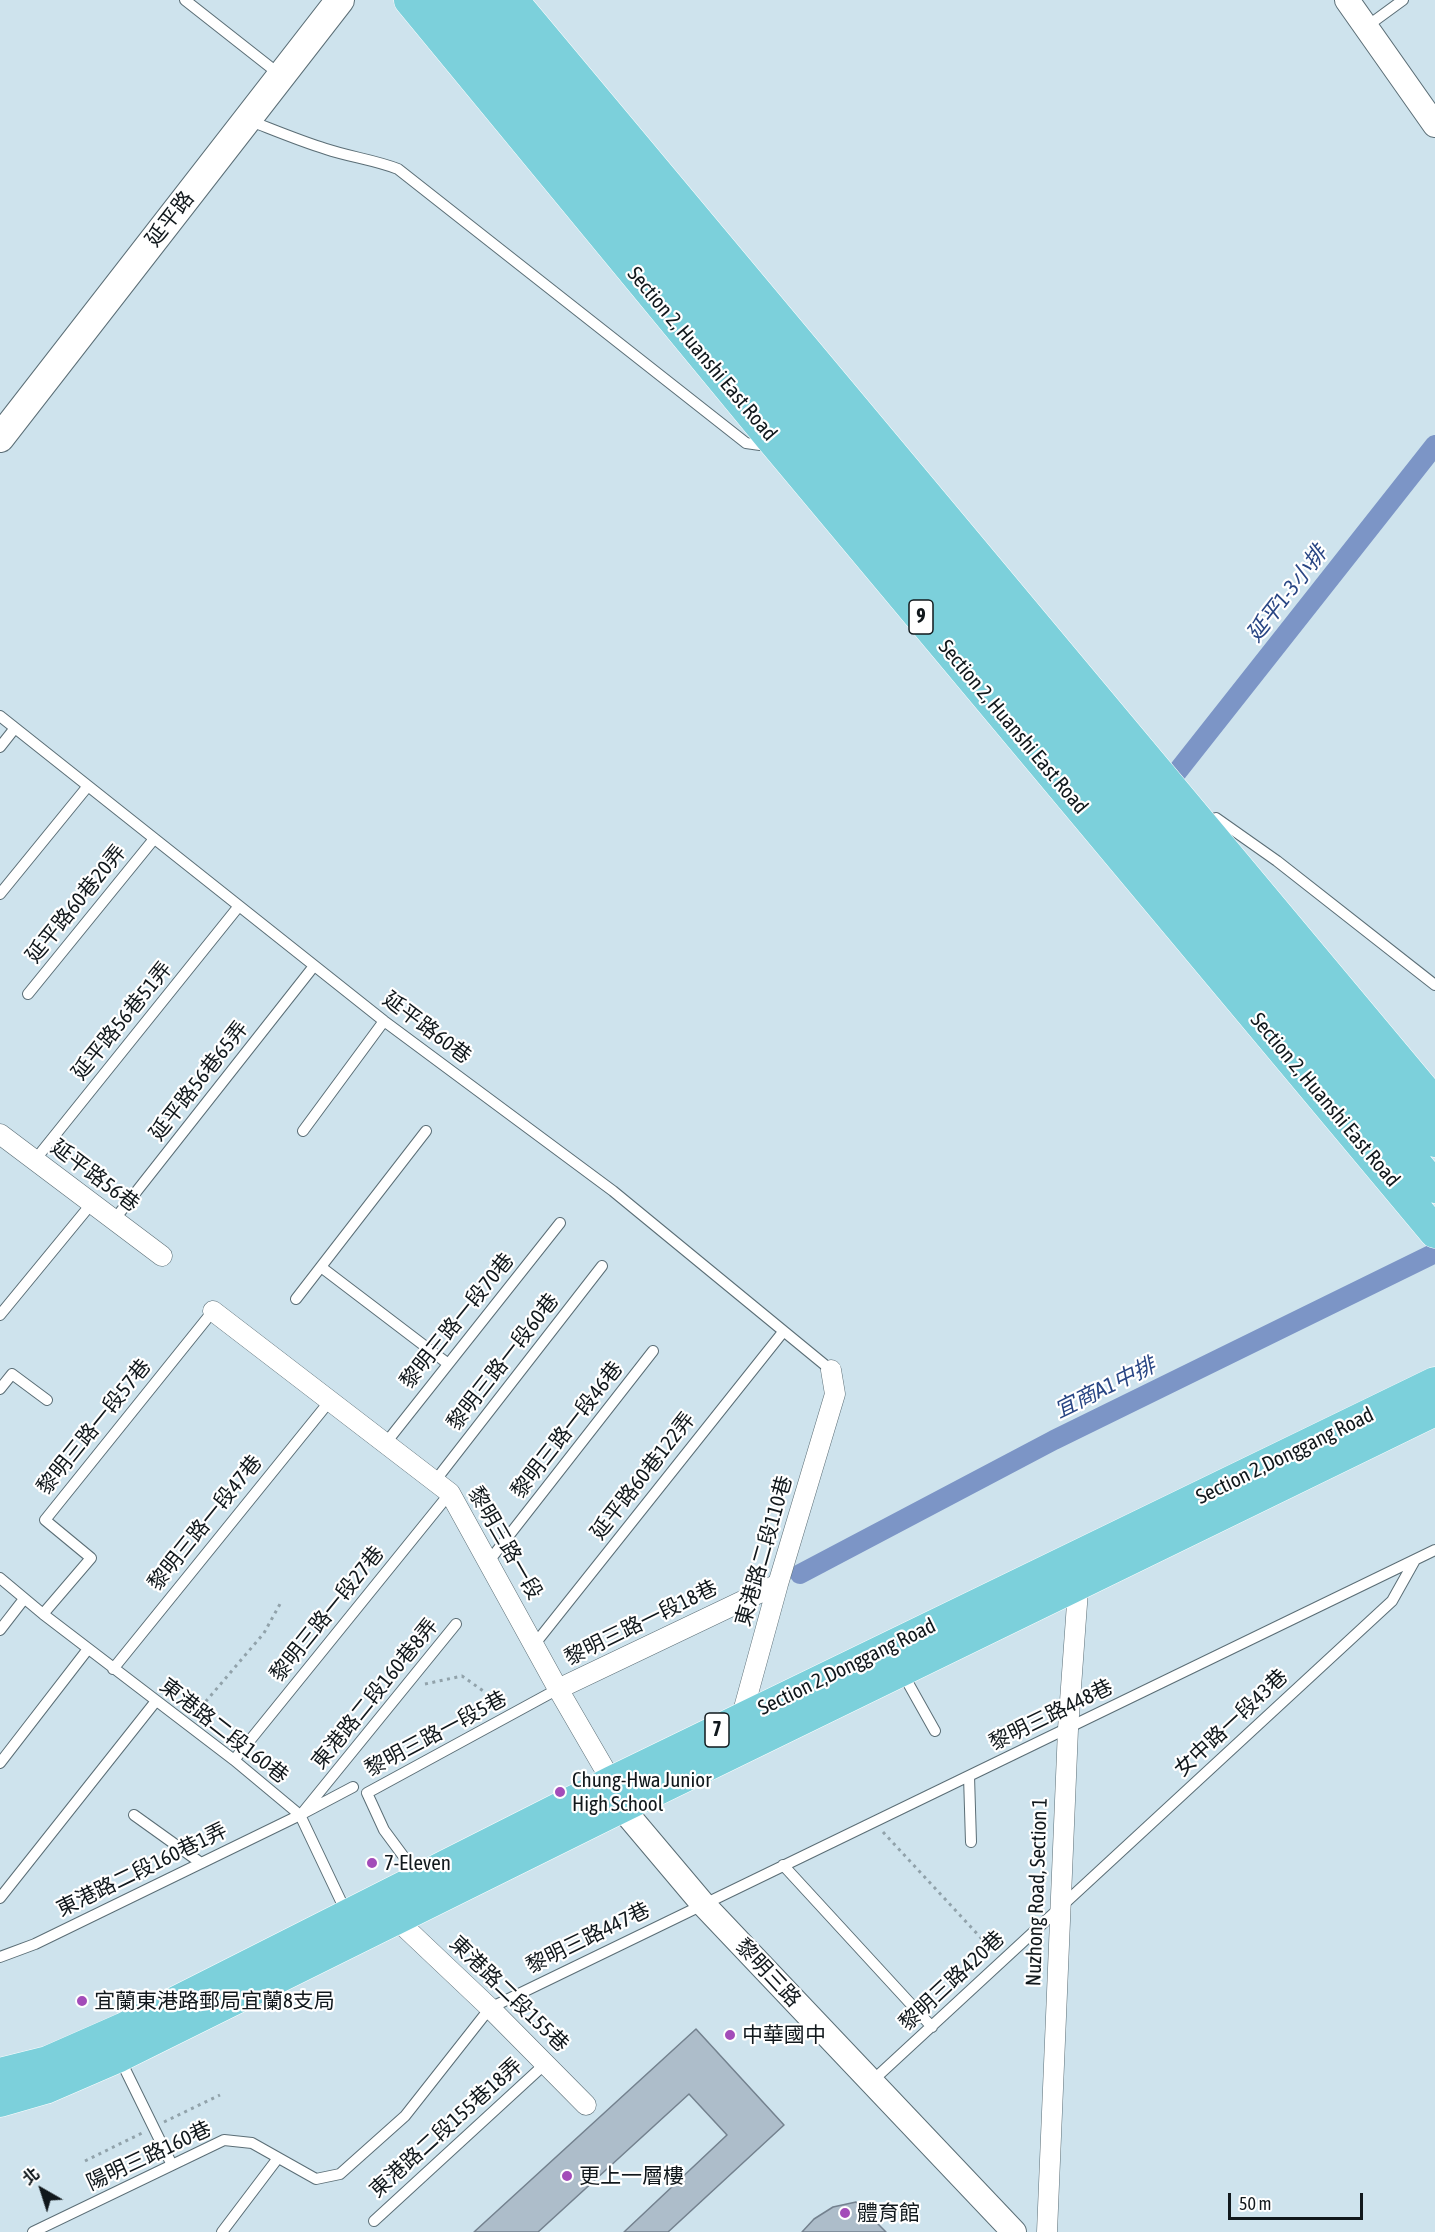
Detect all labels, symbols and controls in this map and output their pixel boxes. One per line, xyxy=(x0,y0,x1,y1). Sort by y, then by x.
street label: 延平路 xyxy=(141,186,199,252)
street label: Section 2, Huanshi East Road xyxy=(622,262,782,446)
water label: 延平1-3小排 xyxy=(1241,541,1333,647)
road number: 9 xyxy=(909,600,933,634)
street label: Section 2, Huanshi East Road xyxy=(933,635,1093,819)
street label: 延平路60巷20弄 xyxy=(21,840,131,968)
street label: 延平路56巷51弄 xyxy=(67,957,177,1085)
street label: 延平路60巷 xyxy=(378,987,476,1069)
street label: Section 2, Huanshi East Road xyxy=(1245,1008,1405,1192)
street label: 延平路56巷65弄 xyxy=(145,1016,253,1146)
street label: 延平路56巷 xyxy=(46,1135,144,1217)
street label: 黎明三路一段70巷 xyxy=(395,1248,519,1394)
street label: 黎明三路一段60巷 xyxy=(442,1289,564,1435)
water label: 宜商A1中排 xyxy=(1050,1352,1160,1424)
street label: 黎明三路一段57巷 xyxy=(32,1354,156,1500)
street label: 黎明三路一段46巷 xyxy=(506,1357,628,1503)
street label: Section 2,Donggang Road xyxy=(1192,1402,1378,1510)
street label: 延平路60巷122弄 xyxy=(586,1407,700,1545)
street label: 黎明三路一段47巷 xyxy=(143,1450,267,1596)
street label: 東港路二段110巷 xyxy=(730,1473,798,1629)
street label: 黎明三路一段 xyxy=(463,1482,547,1604)
street label: 黎明三路一段27巷 xyxy=(265,1541,389,1687)
street label: 黎明三路一段18巷 xyxy=(561,1575,721,1671)
street label: Section 2,Donggang Road xyxy=(754,1613,940,1721)
street label: 東港路二段160巷8弄 xyxy=(307,1614,443,1774)
street label: 女中路一段43巷 xyxy=(1169,1664,1293,1782)
street label: 東港路二段160巷 xyxy=(155,1673,293,1789)
street label: 黎明三路448巷 xyxy=(985,1674,1117,1756)
street label: 黎明三路一段5巷 xyxy=(361,1686,511,1782)
road number: 7 xyxy=(705,1713,729,1747)
place label: Chung-Hwa Junior High School xyxy=(572,1767,711,1817)
marker: Chung-Hwa Junior High School xyxy=(553,1785,567,1799)
street label: Nuzhong Road, Section 1 xyxy=(1021,1797,1053,1987)
street label: 東港路二段160巷1弄 xyxy=(53,1818,231,1922)
place label: 7-Eleven xyxy=(384,1850,451,1876)
marker: 7-Eleven xyxy=(365,1856,379,1870)
street label: 黎明三路447巷 xyxy=(522,1897,654,1979)
street label: 黎明三路420巷 xyxy=(894,1926,1010,2036)
street label: 東港路二段155巷 xyxy=(444,1931,574,2057)
street label: 黎明三路 xyxy=(730,1934,806,2012)
place label: 宜蘭東港路郵局宜蘭8支局 xyxy=(94,1988,335,2014)
marker: 宜蘭東港路郵局宜蘭8支局 xyxy=(75,1994,89,2008)
place label: 中華國中 xyxy=(742,2022,826,2048)
marker: 中華國中 xyxy=(723,2028,737,2042)
street label: 東港路二段155巷18弄 xyxy=(365,2053,527,2203)
street label: 陽明三路160巷 xyxy=(83,2116,215,2196)
north arrow xyxy=(12,2160,72,2220)
place label: 更上一層樓 xyxy=(579,2163,684,2189)
text: 北 xyxy=(19,2164,43,2188)
marker: 更上一層樓 xyxy=(560,2169,574,2183)
scale bar xyxy=(1231,2181,1366,2219)
text: 50 m xyxy=(1239,2193,1271,2214)
place label: 體育館 xyxy=(857,2200,920,2226)
marker: 體育館 xyxy=(838,2206,852,2220)

